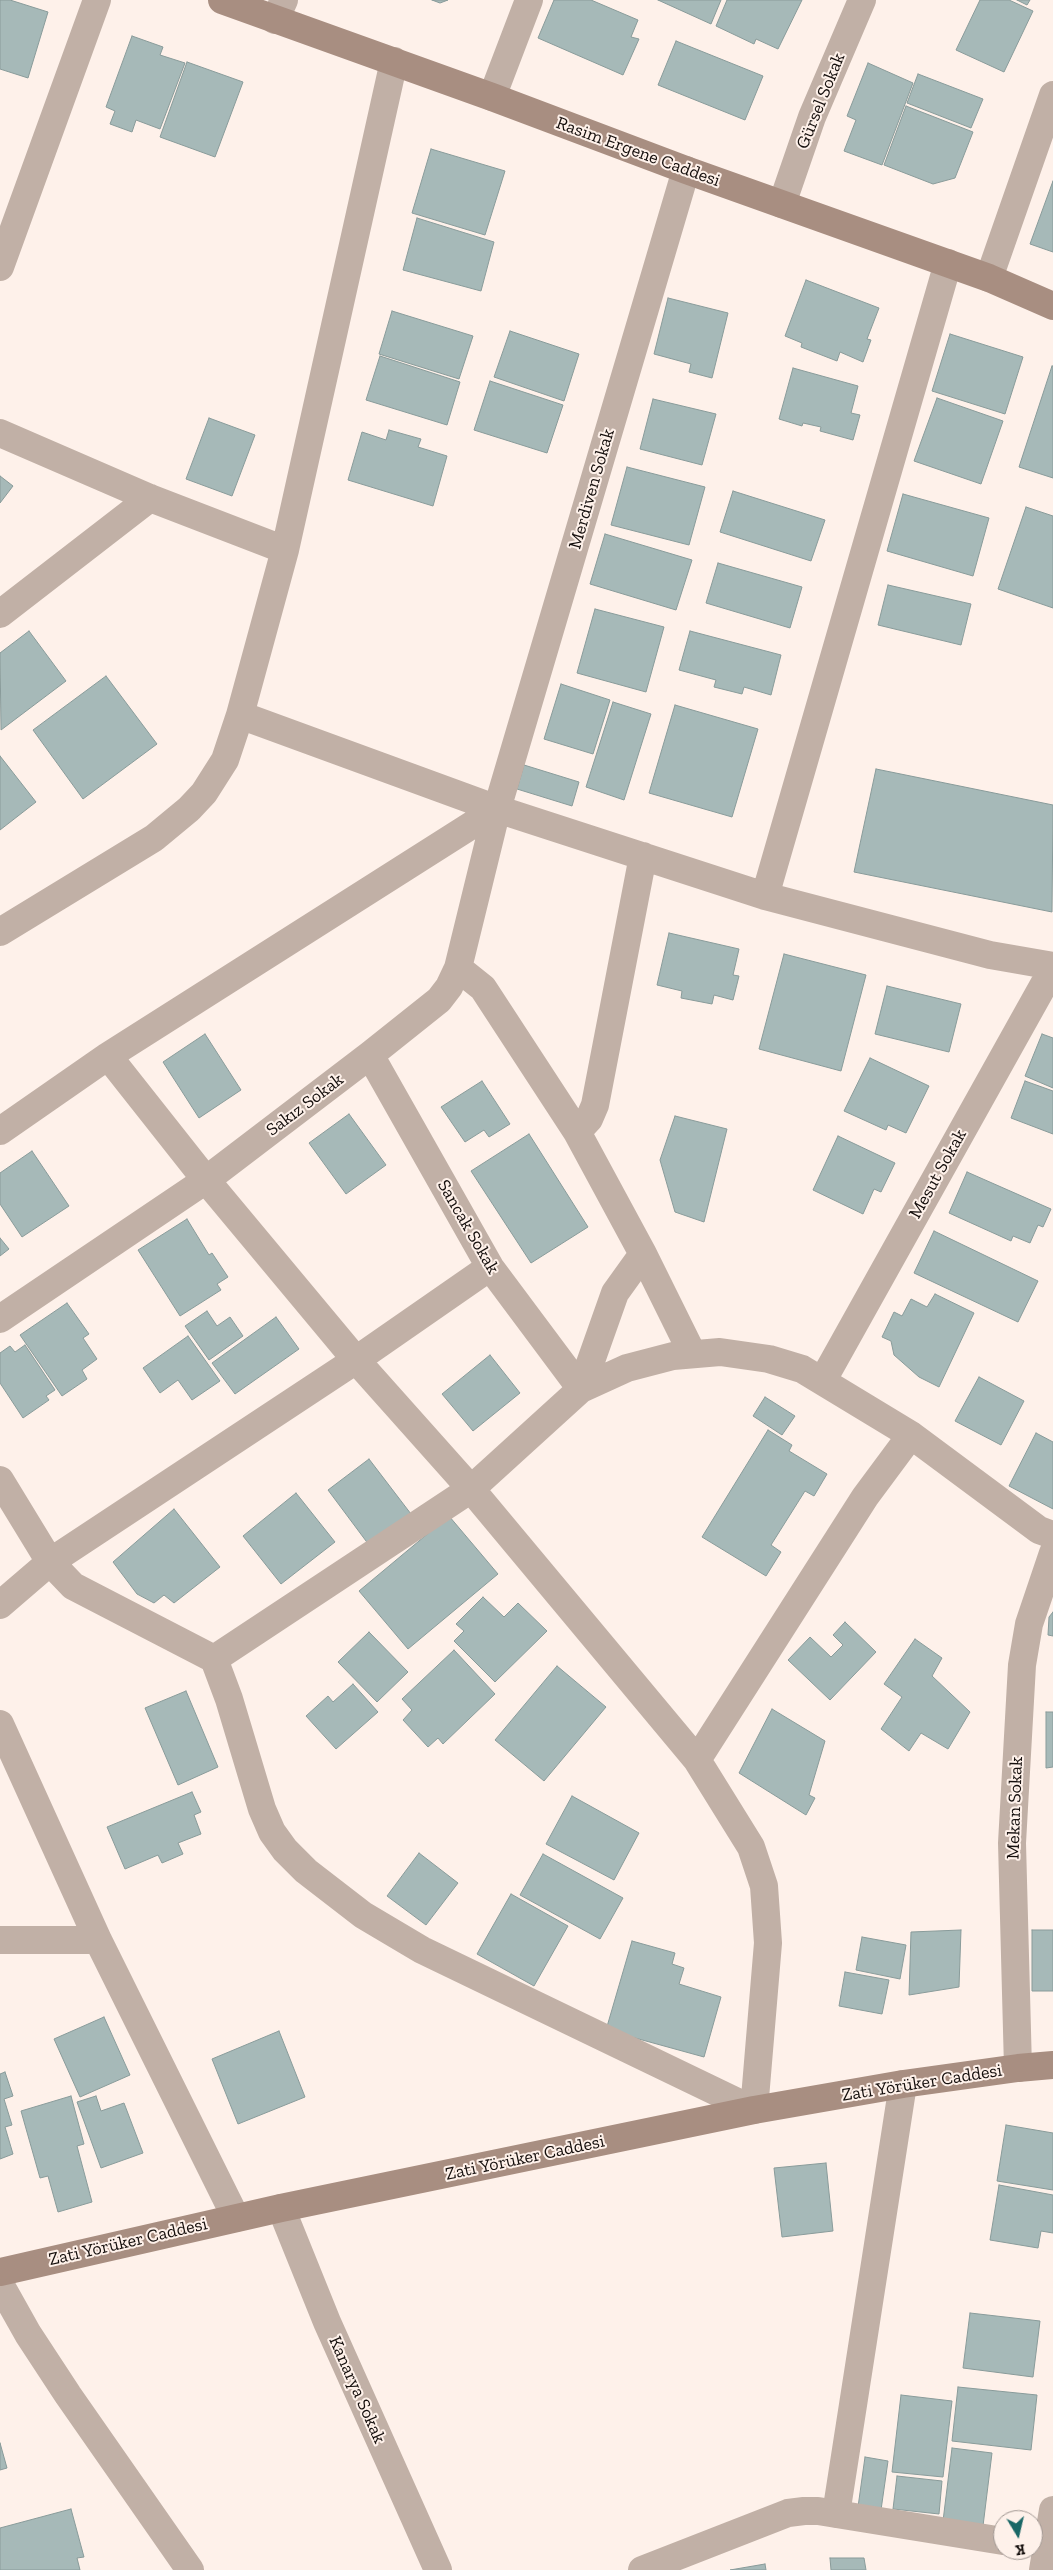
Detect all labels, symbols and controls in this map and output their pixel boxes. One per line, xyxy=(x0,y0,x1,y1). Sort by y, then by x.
street label: Gürsel Sokak xyxy=(792,50,850,152)
street label: Rasim Ergene Caddesi xyxy=(553,112,723,192)
street label: Merdiven Sokak xyxy=(565,426,619,552)
street label: Sakız Sokak xyxy=(262,1069,348,1141)
street label: Mesut Sokak xyxy=(905,1126,971,1222)
street label: Sancak Sokak xyxy=(432,1176,504,1278)
street label: Mekan Sokak xyxy=(1002,1756,1028,1860)
street label: Zati Yörüker Caddesi xyxy=(840,2060,1004,2106)
street label: Zati Yörüker Caddesi xyxy=(443,2131,607,2185)
street label: Zati Yörüker Caddesi xyxy=(47,2213,209,2271)
street label: Kanarya Sokak xyxy=(324,2333,390,2447)
north arrow xyxy=(993,2510,1043,2560)
text: K xyxy=(1014,2540,1026,2558)

